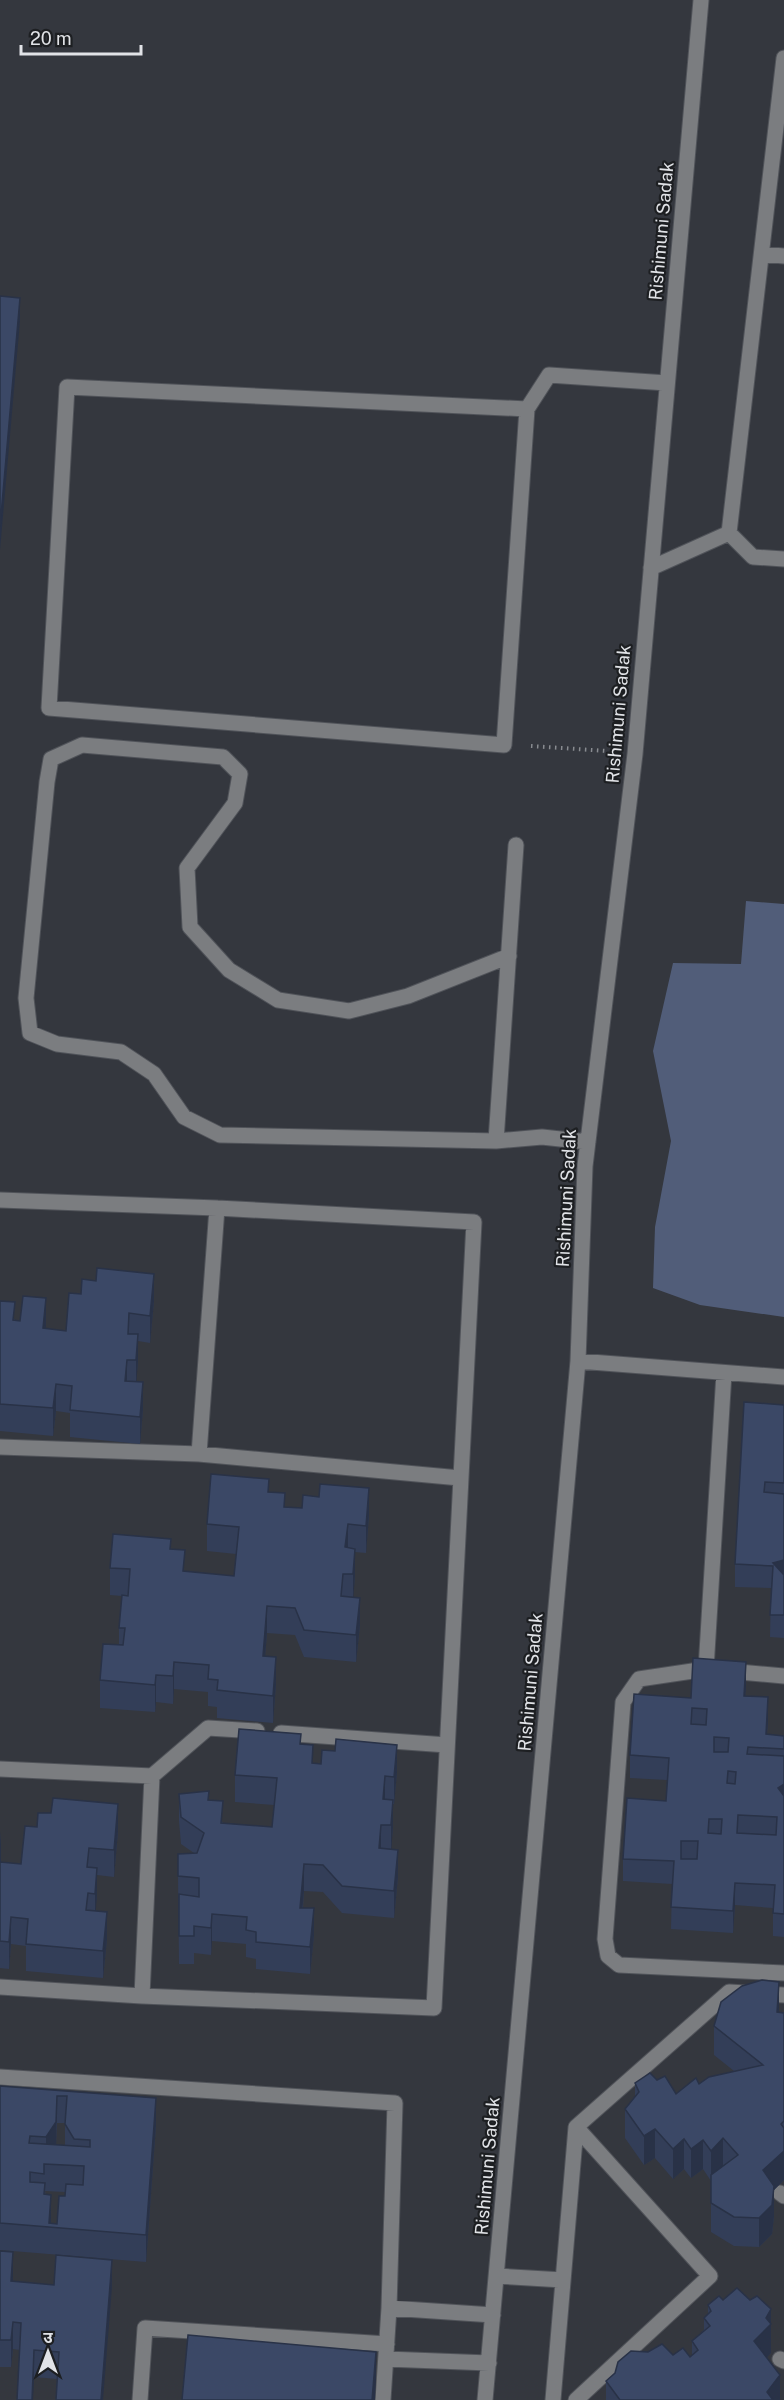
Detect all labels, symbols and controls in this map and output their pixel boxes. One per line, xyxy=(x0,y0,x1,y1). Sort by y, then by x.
scale bar xyxy=(21,18,141,56)
text: 20 m xyxy=(30,28,72,49)
street label: Rishimuni Sadak xyxy=(644,161,678,301)
street label: Rishimuni Sadak xyxy=(601,644,635,784)
street label: Rishimuni Sadak xyxy=(552,1128,580,1268)
street label: Rishimuni Sadak xyxy=(513,1612,547,1752)
street label: Rishimuni Sadak xyxy=(470,2096,504,2236)
north arrow xyxy=(18,2322,78,2382)
text: उ xyxy=(43,2328,53,2347)

